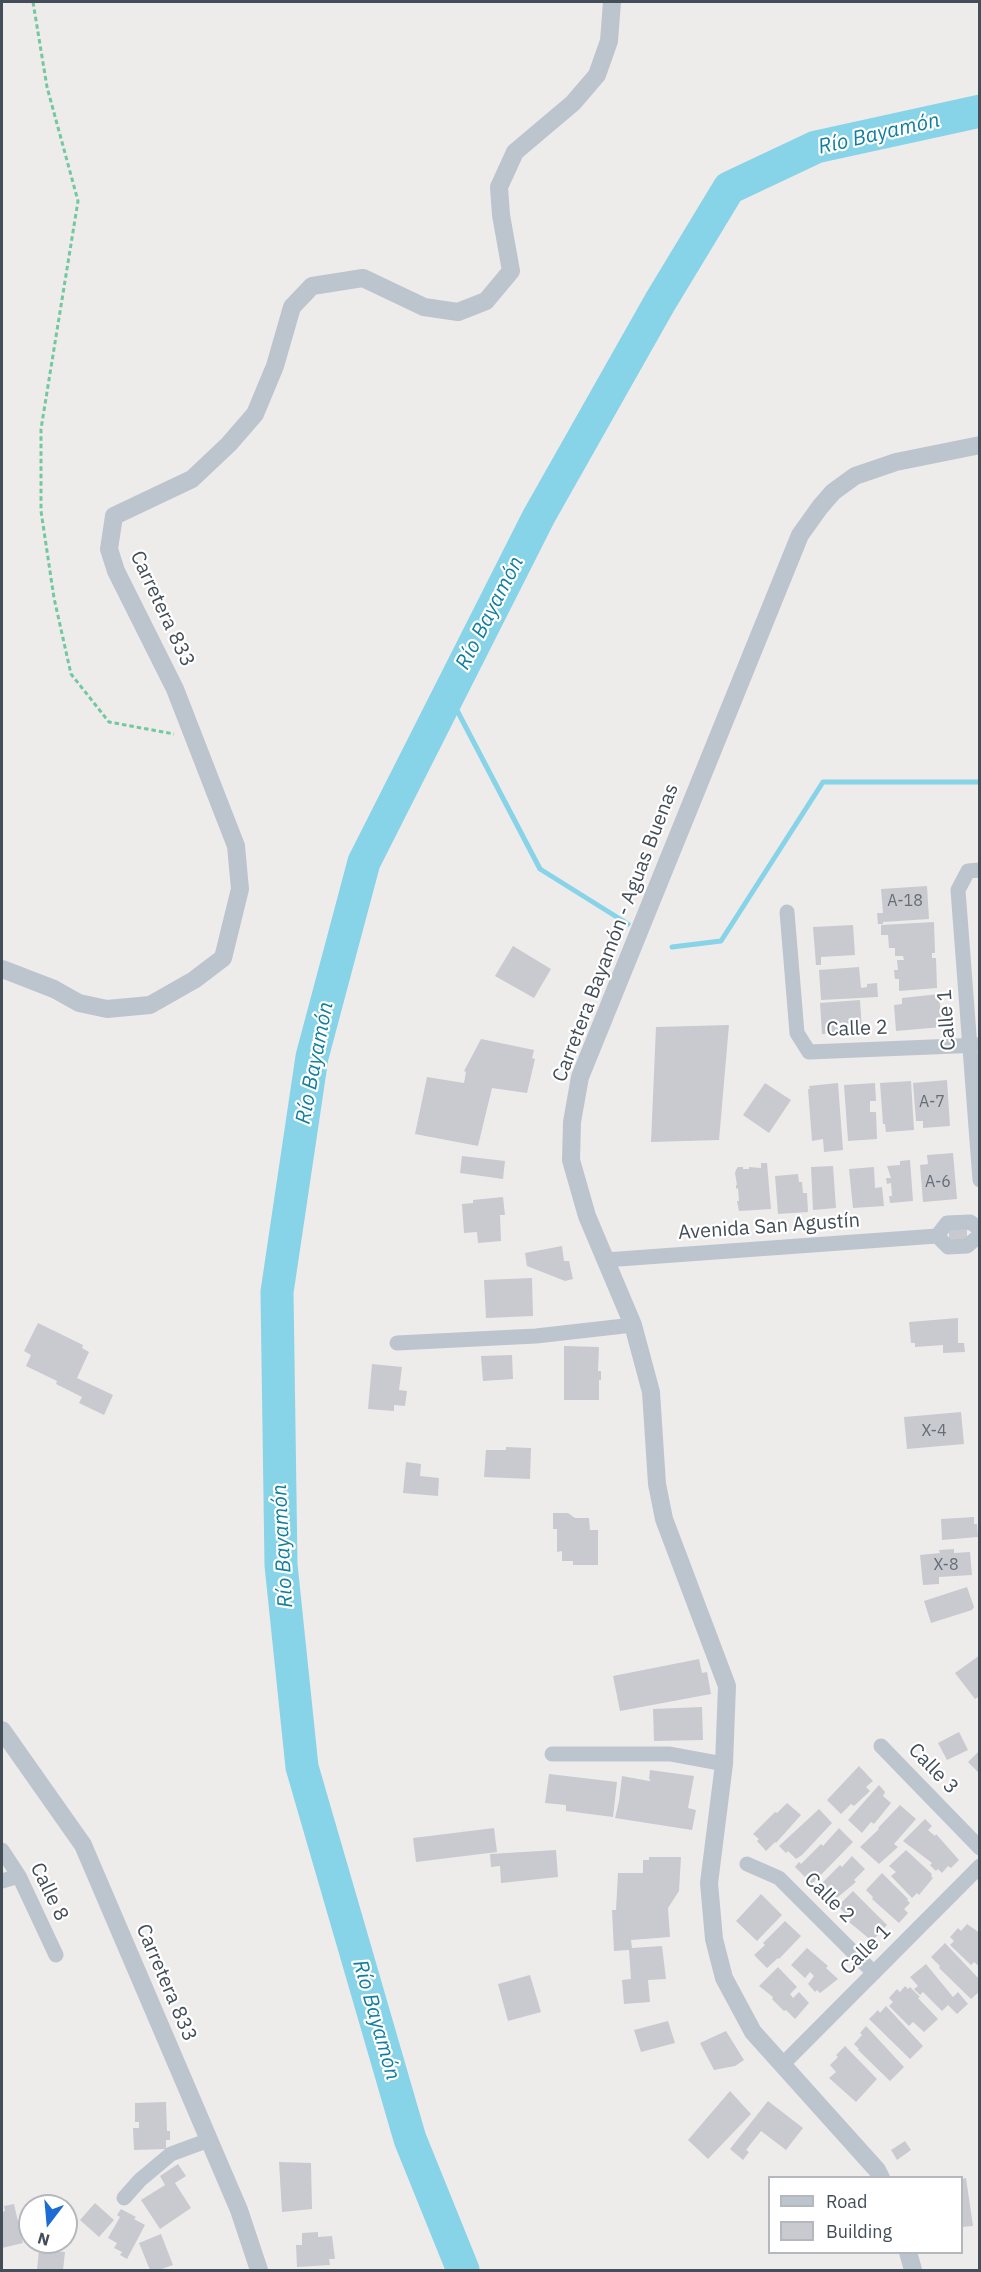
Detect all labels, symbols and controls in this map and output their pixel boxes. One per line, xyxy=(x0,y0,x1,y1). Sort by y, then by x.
water label: Río Bayamón xyxy=(816,108,942,160)
street label: Carretera 833 xyxy=(125,547,199,671)
water label: Río Bayamón xyxy=(451,552,529,674)
street label: Carretera Bayamón - Aguas Buenas xyxy=(548,780,684,1086)
house number: A-18 xyxy=(887,891,923,911)
street label: Calle 1 xyxy=(933,988,961,1052)
water label: Río Bayamón xyxy=(291,1000,339,1126)
street label: Calle 2 xyxy=(826,1016,888,1042)
house number: A-7 xyxy=(919,1092,945,1112)
house number: A-6 xyxy=(925,1172,951,1192)
street label: Avenida San Agustín xyxy=(677,1209,861,1245)
house number: X-4 xyxy=(921,1421,947,1441)
water label: Río Bayamón xyxy=(267,1484,299,1608)
house number: X-8 xyxy=(933,1555,959,1575)
street label: Calle 3 xyxy=(903,1739,963,1799)
street label: Calle 8 xyxy=(25,1859,73,1925)
street label: Calle 2 xyxy=(799,1868,859,1928)
street label: Calle 1 xyxy=(836,1920,896,1980)
street label: Carretera 833 xyxy=(130,1921,202,2045)
water label: Río Bayamón xyxy=(347,1957,405,2083)
legend xyxy=(768,2176,963,2254)
text: Road xyxy=(826,2190,867,2213)
north arrow xyxy=(18,2194,78,2254)
text: Building xyxy=(826,2220,892,2243)
text: N xyxy=(35,2228,52,2251)

